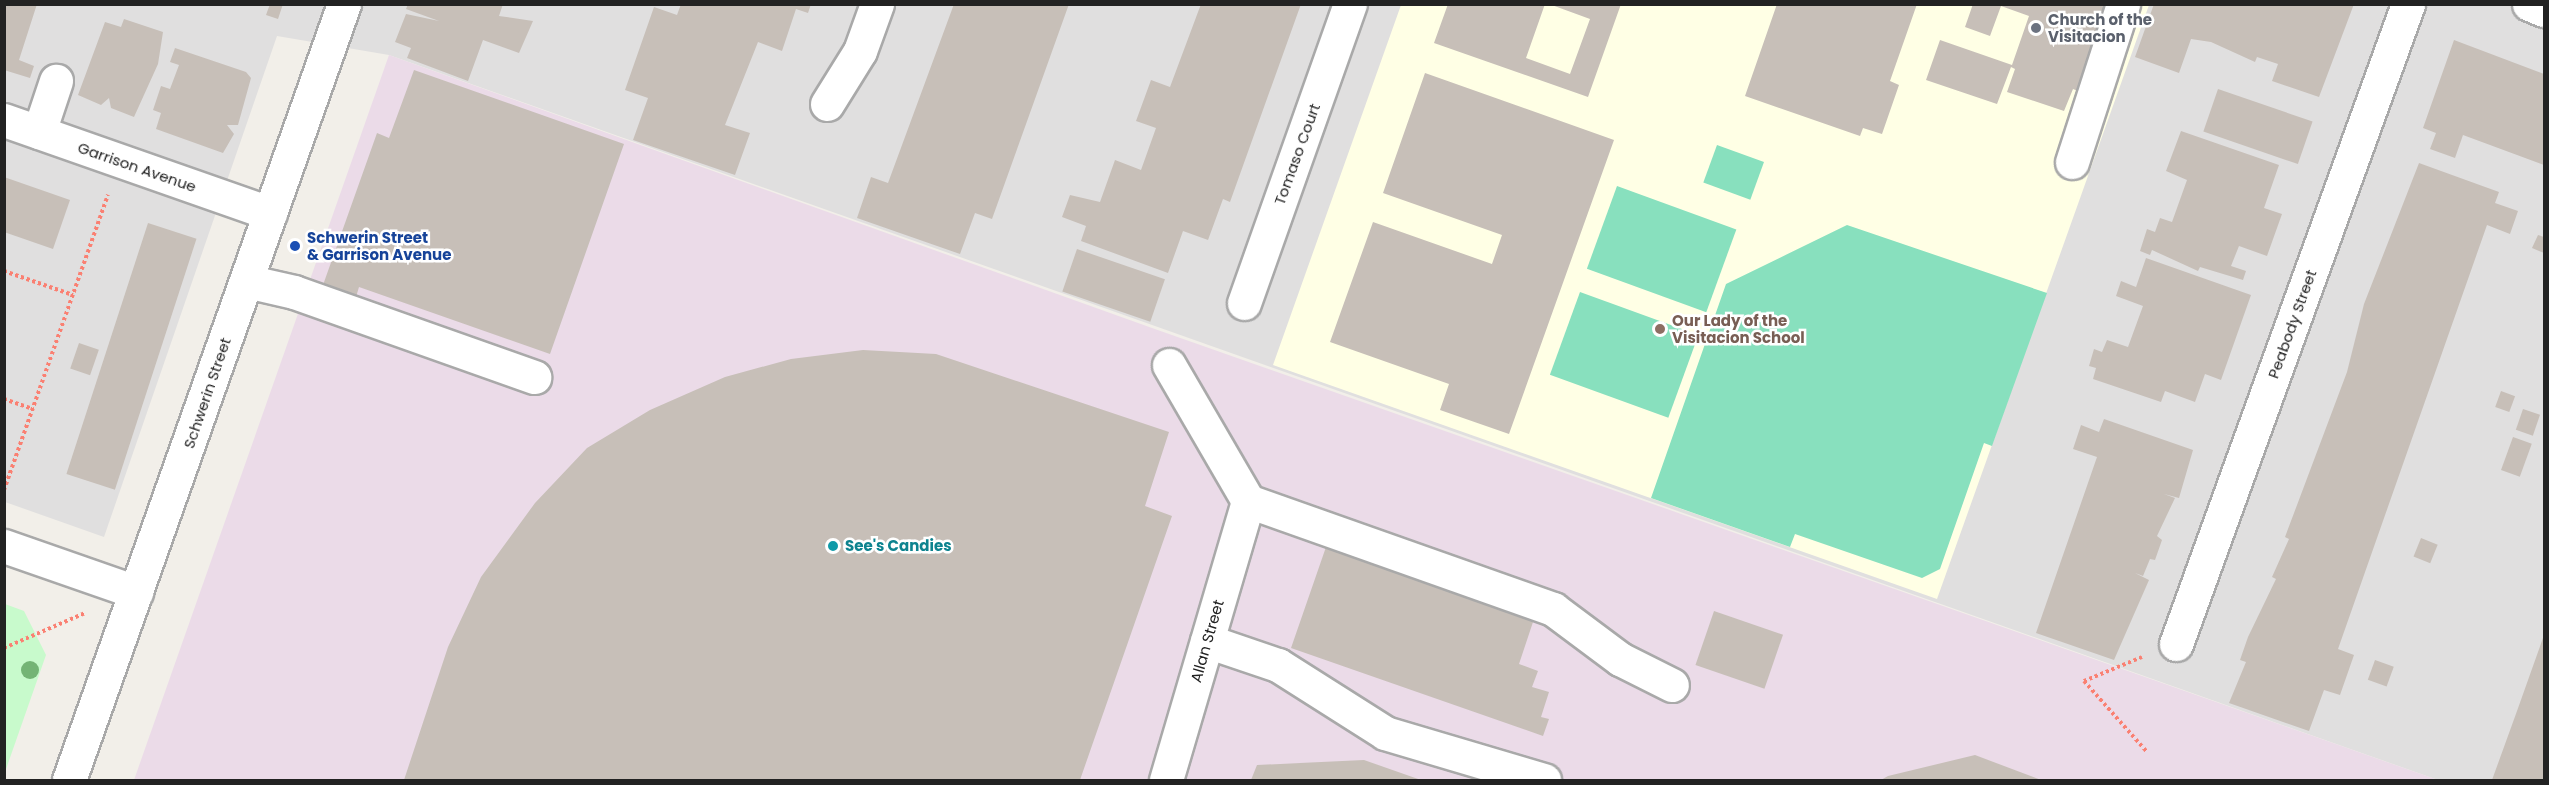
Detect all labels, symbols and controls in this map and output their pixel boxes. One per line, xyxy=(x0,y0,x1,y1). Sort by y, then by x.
place label: Church of the Visitacion xyxy=(2048,10,2152,45)
marker: Church of the Visitacion xyxy=(2029,21,2043,35)
street label: Tomaso Court xyxy=(1270,101,1324,207)
street label: Garrison Avenue xyxy=(75,138,199,196)
place label: Schwerin Street & Garrison Avenue xyxy=(307,228,451,263)
marker: Schwerin Street & Garrison Avenue xyxy=(288,239,302,253)
street label: Peabody Street xyxy=(2264,267,2320,381)
place label: Our Lady of the Visitacion School xyxy=(1672,311,1805,346)
marker: Our Lady of the Visitacion School xyxy=(1653,322,1667,336)
street label: Schwerin Street xyxy=(180,335,234,451)
place label: See's Candies xyxy=(845,537,952,555)
marker: See's Candies xyxy=(826,539,840,553)
street label: Allan Street xyxy=(1187,598,1227,684)

